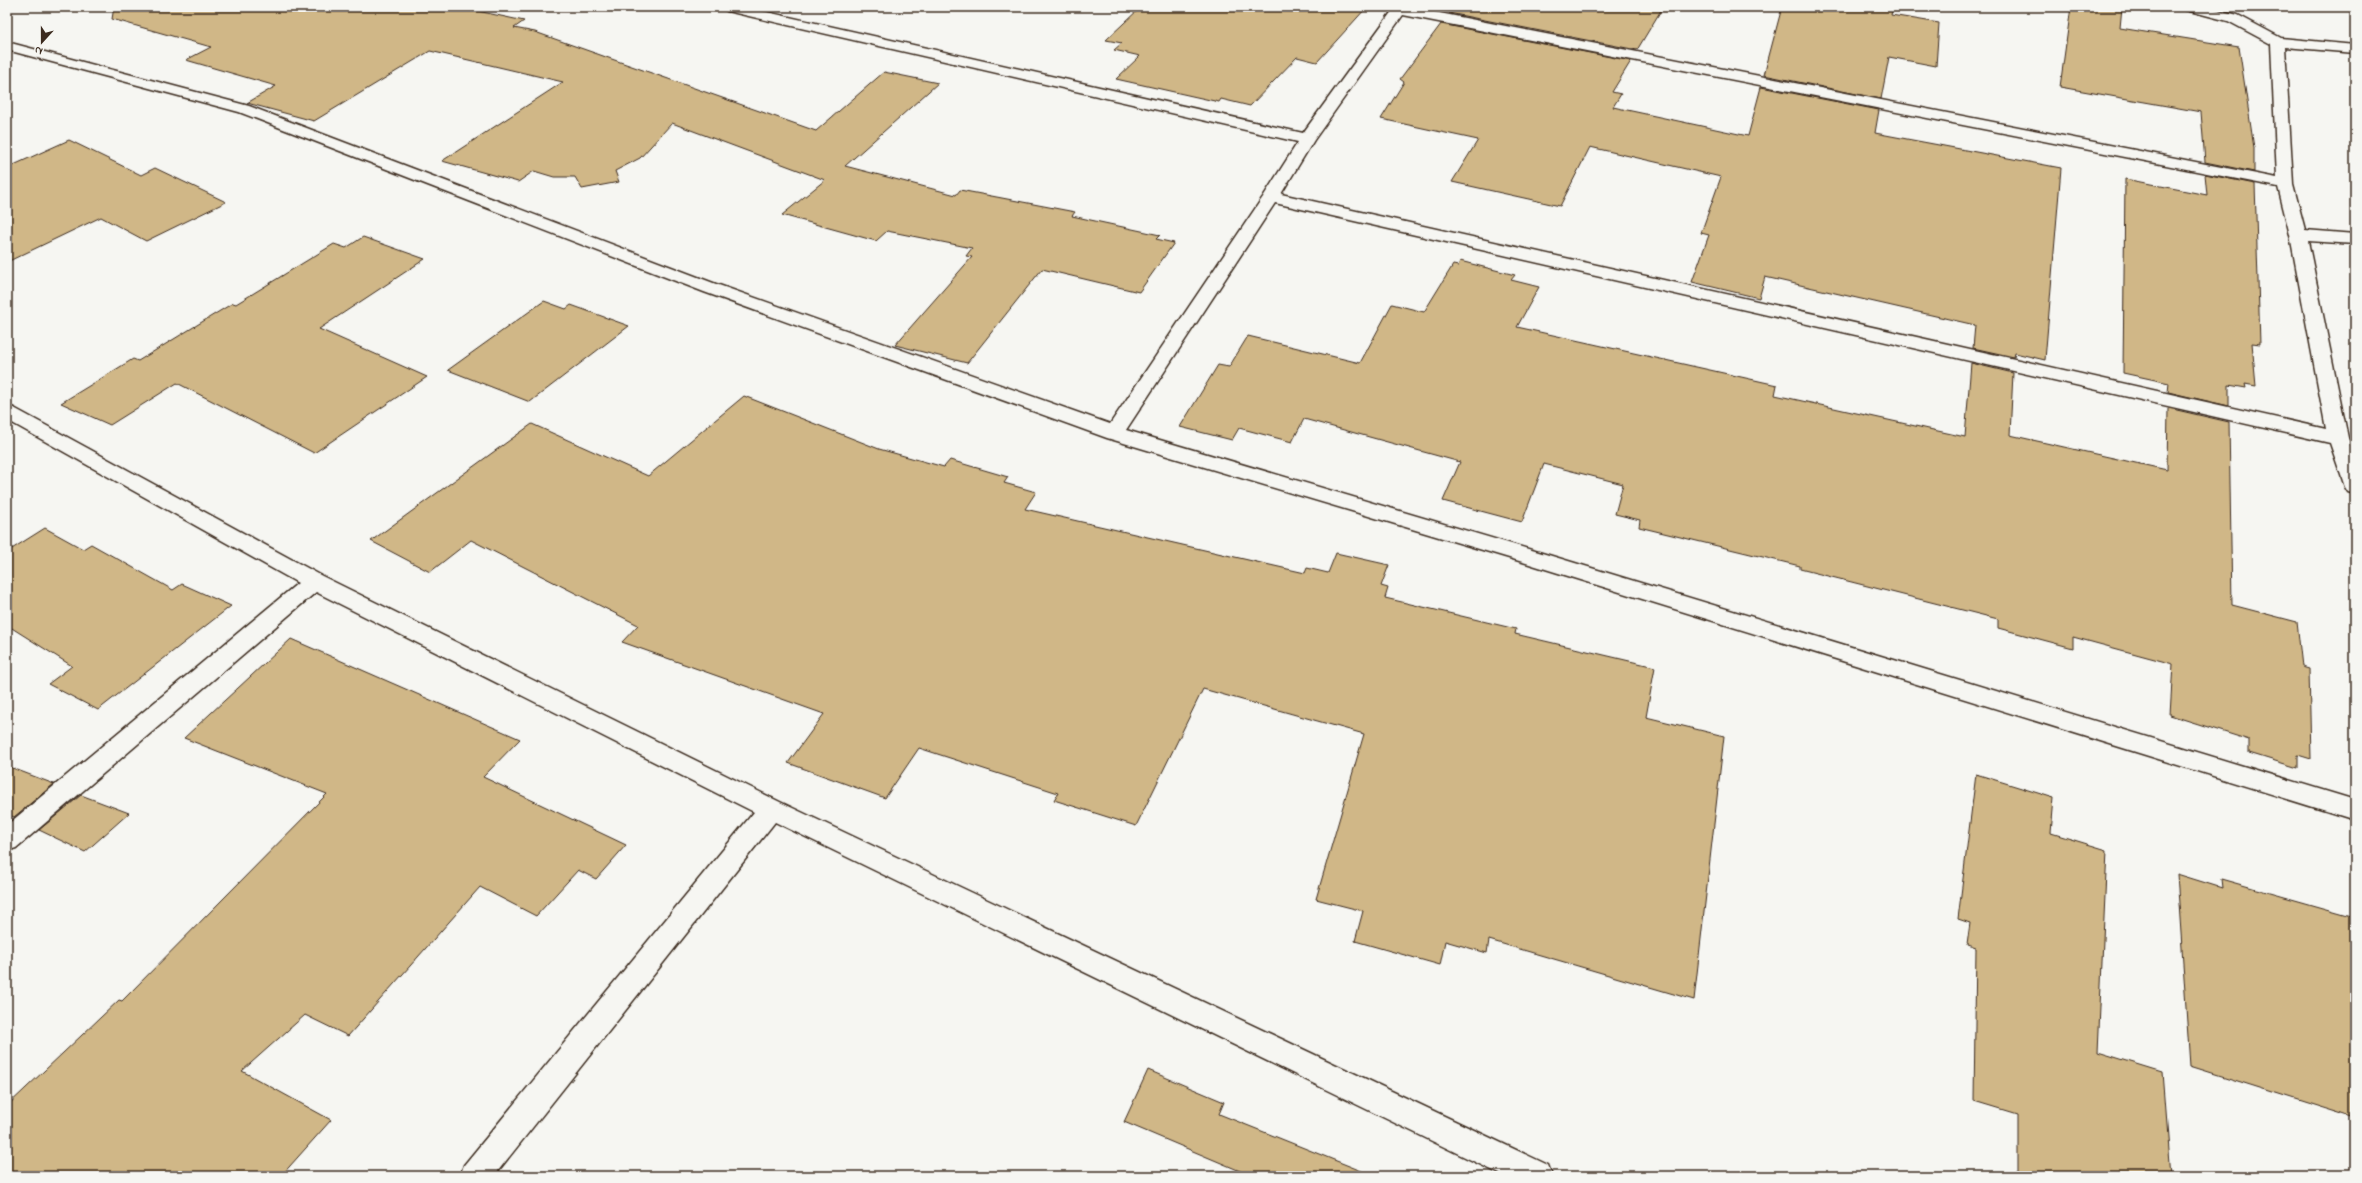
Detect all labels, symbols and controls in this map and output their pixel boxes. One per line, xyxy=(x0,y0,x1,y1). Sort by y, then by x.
north arrow xyxy=(22,22,62,62)
text: N xyxy=(32,42,45,59)

